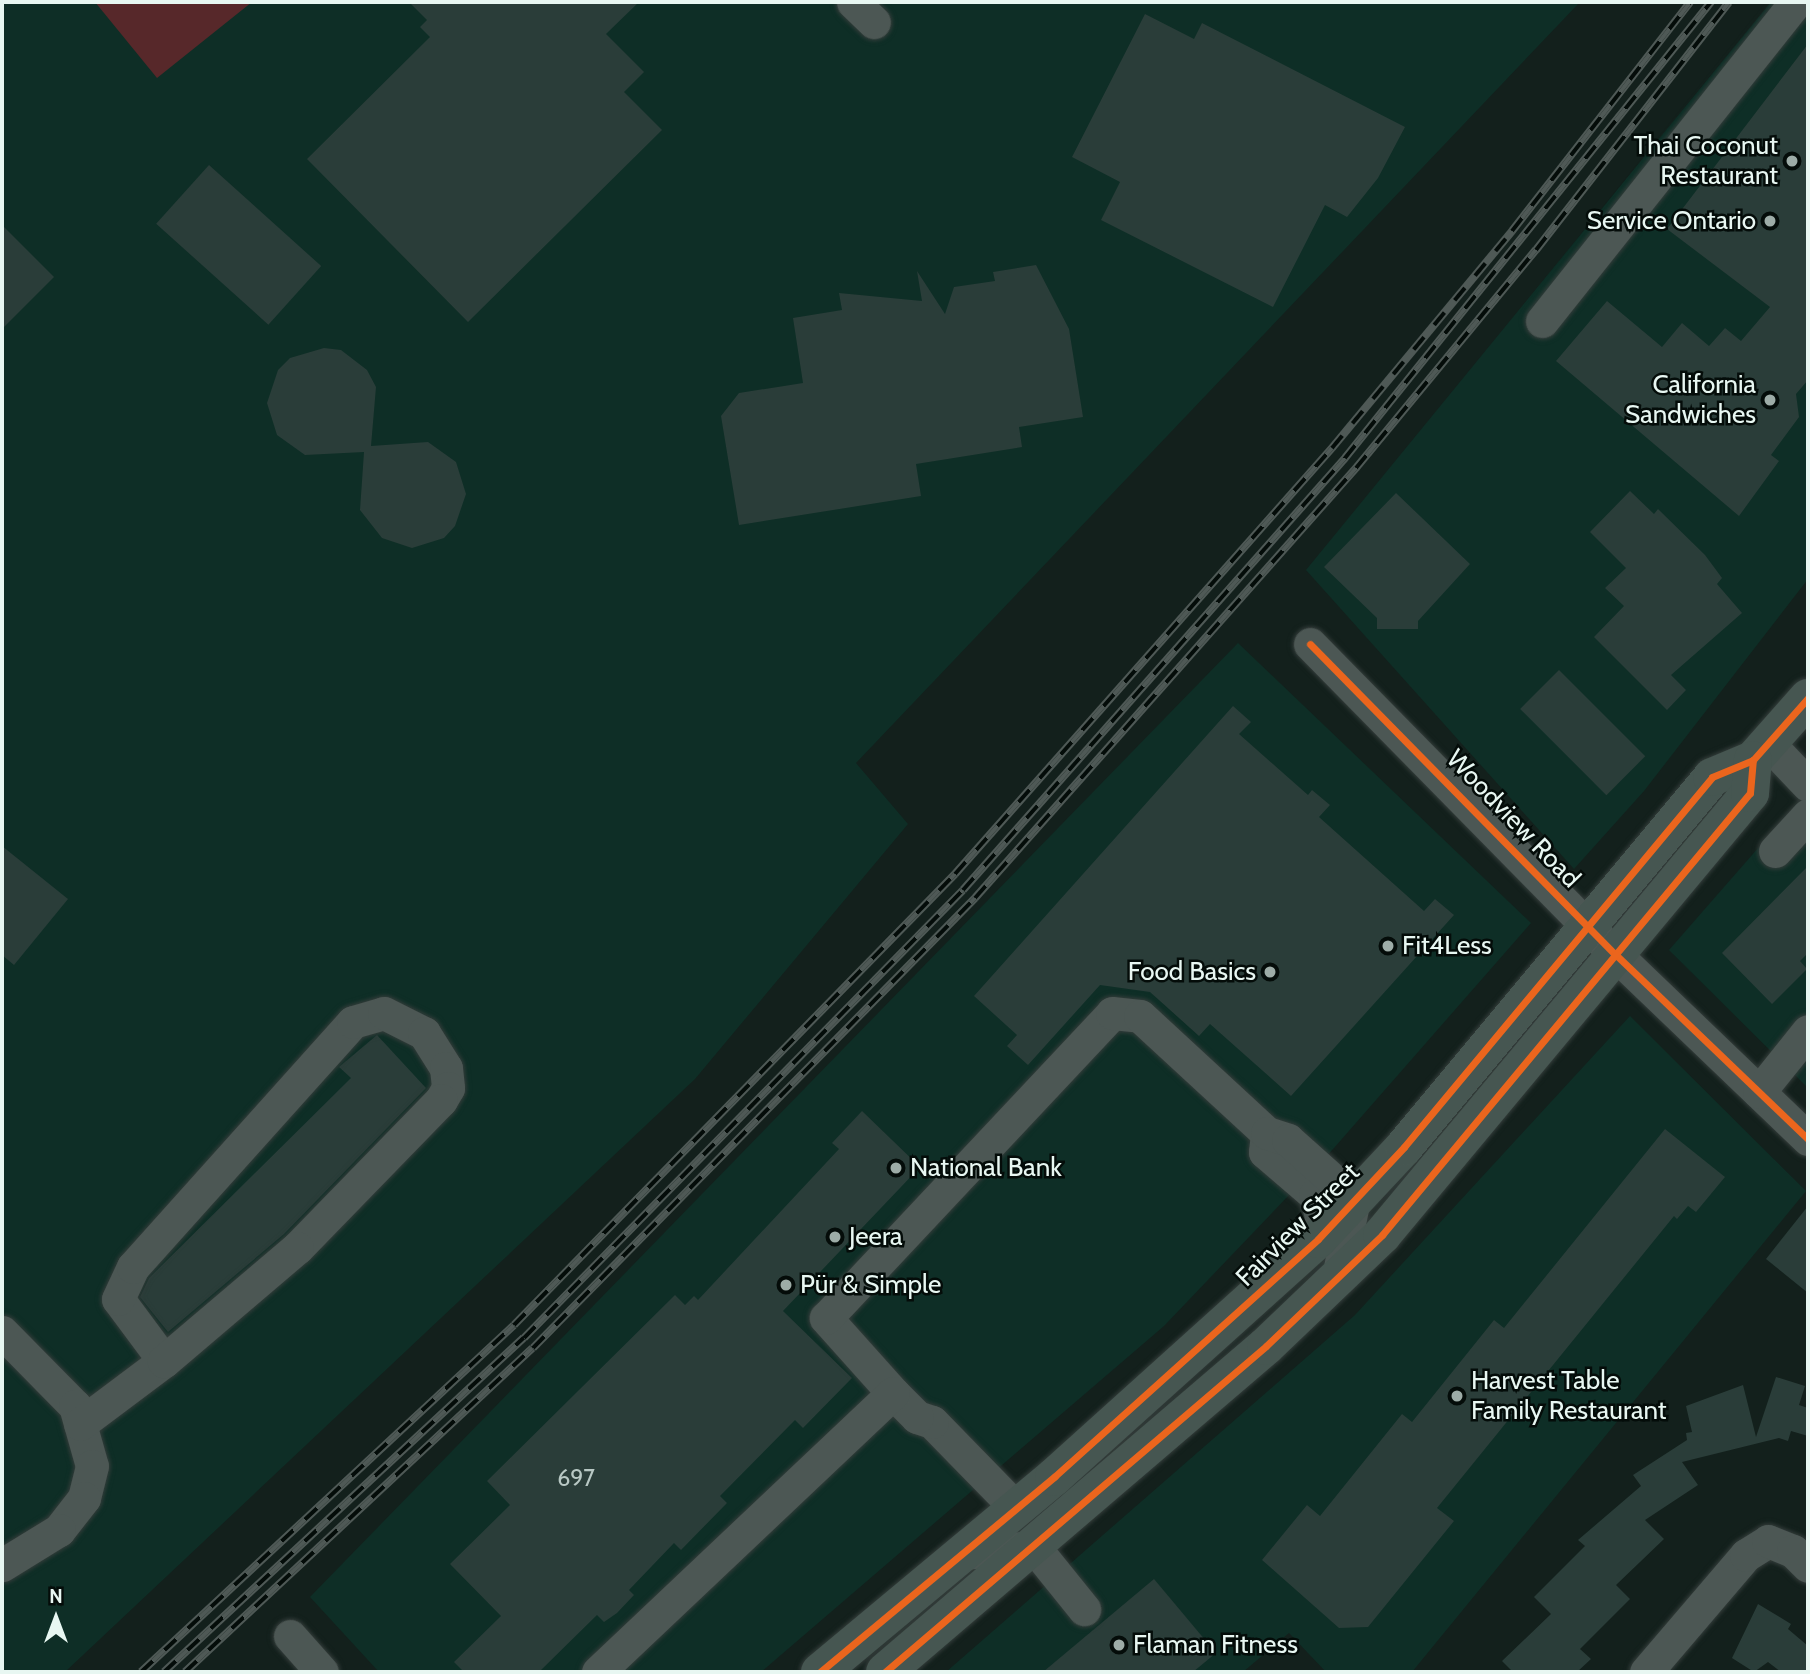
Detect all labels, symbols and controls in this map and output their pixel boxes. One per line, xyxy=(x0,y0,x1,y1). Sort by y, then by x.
place label: Thai Coconut Restaurant xyxy=(1634,130,1778,192)
marker: Thai Coconut Restaurant xyxy=(1784,153,1800,169)
place label: Service Ontario xyxy=(1587,205,1756,237)
marker: Service Ontario xyxy=(1762,213,1778,229)
place label: California Sandwiches xyxy=(1625,369,1756,430)
marker: California Sandwiches xyxy=(1762,392,1778,408)
street label: Woodview Road xyxy=(1439,744,1587,894)
place label: Fit4Less xyxy=(1402,930,1492,962)
marker: Fit4Less xyxy=(1380,938,1396,954)
place label: Food Basics xyxy=(1128,956,1256,988)
marker: Food Basics xyxy=(1262,964,1278,980)
place label: National Bank xyxy=(910,1152,1062,1184)
street label: Fairview Street xyxy=(1230,1157,1366,1293)
marker: National Bank xyxy=(888,1160,904,1176)
place label: Jeera xyxy=(849,1221,902,1253)
marker: Jeera xyxy=(827,1229,843,1245)
place label: Pür & Simple xyxy=(800,1269,941,1301)
marker: Pür & Simple xyxy=(778,1277,794,1293)
place label: Harvest Table Family Restaurant xyxy=(1471,1365,1667,1426)
marker: Harvest Table Family Restaurant xyxy=(1449,1388,1465,1404)
house number: 697 xyxy=(557,1464,595,1492)
north arrow xyxy=(21,1583,91,1653)
text: N xyxy=(49,1585,63,1608)
place label: Flaman Fitness xyxy=(1133,1629,1298,1661)
marker: Flaman Fitness xyxy=(1111,1637,1127,1653)

